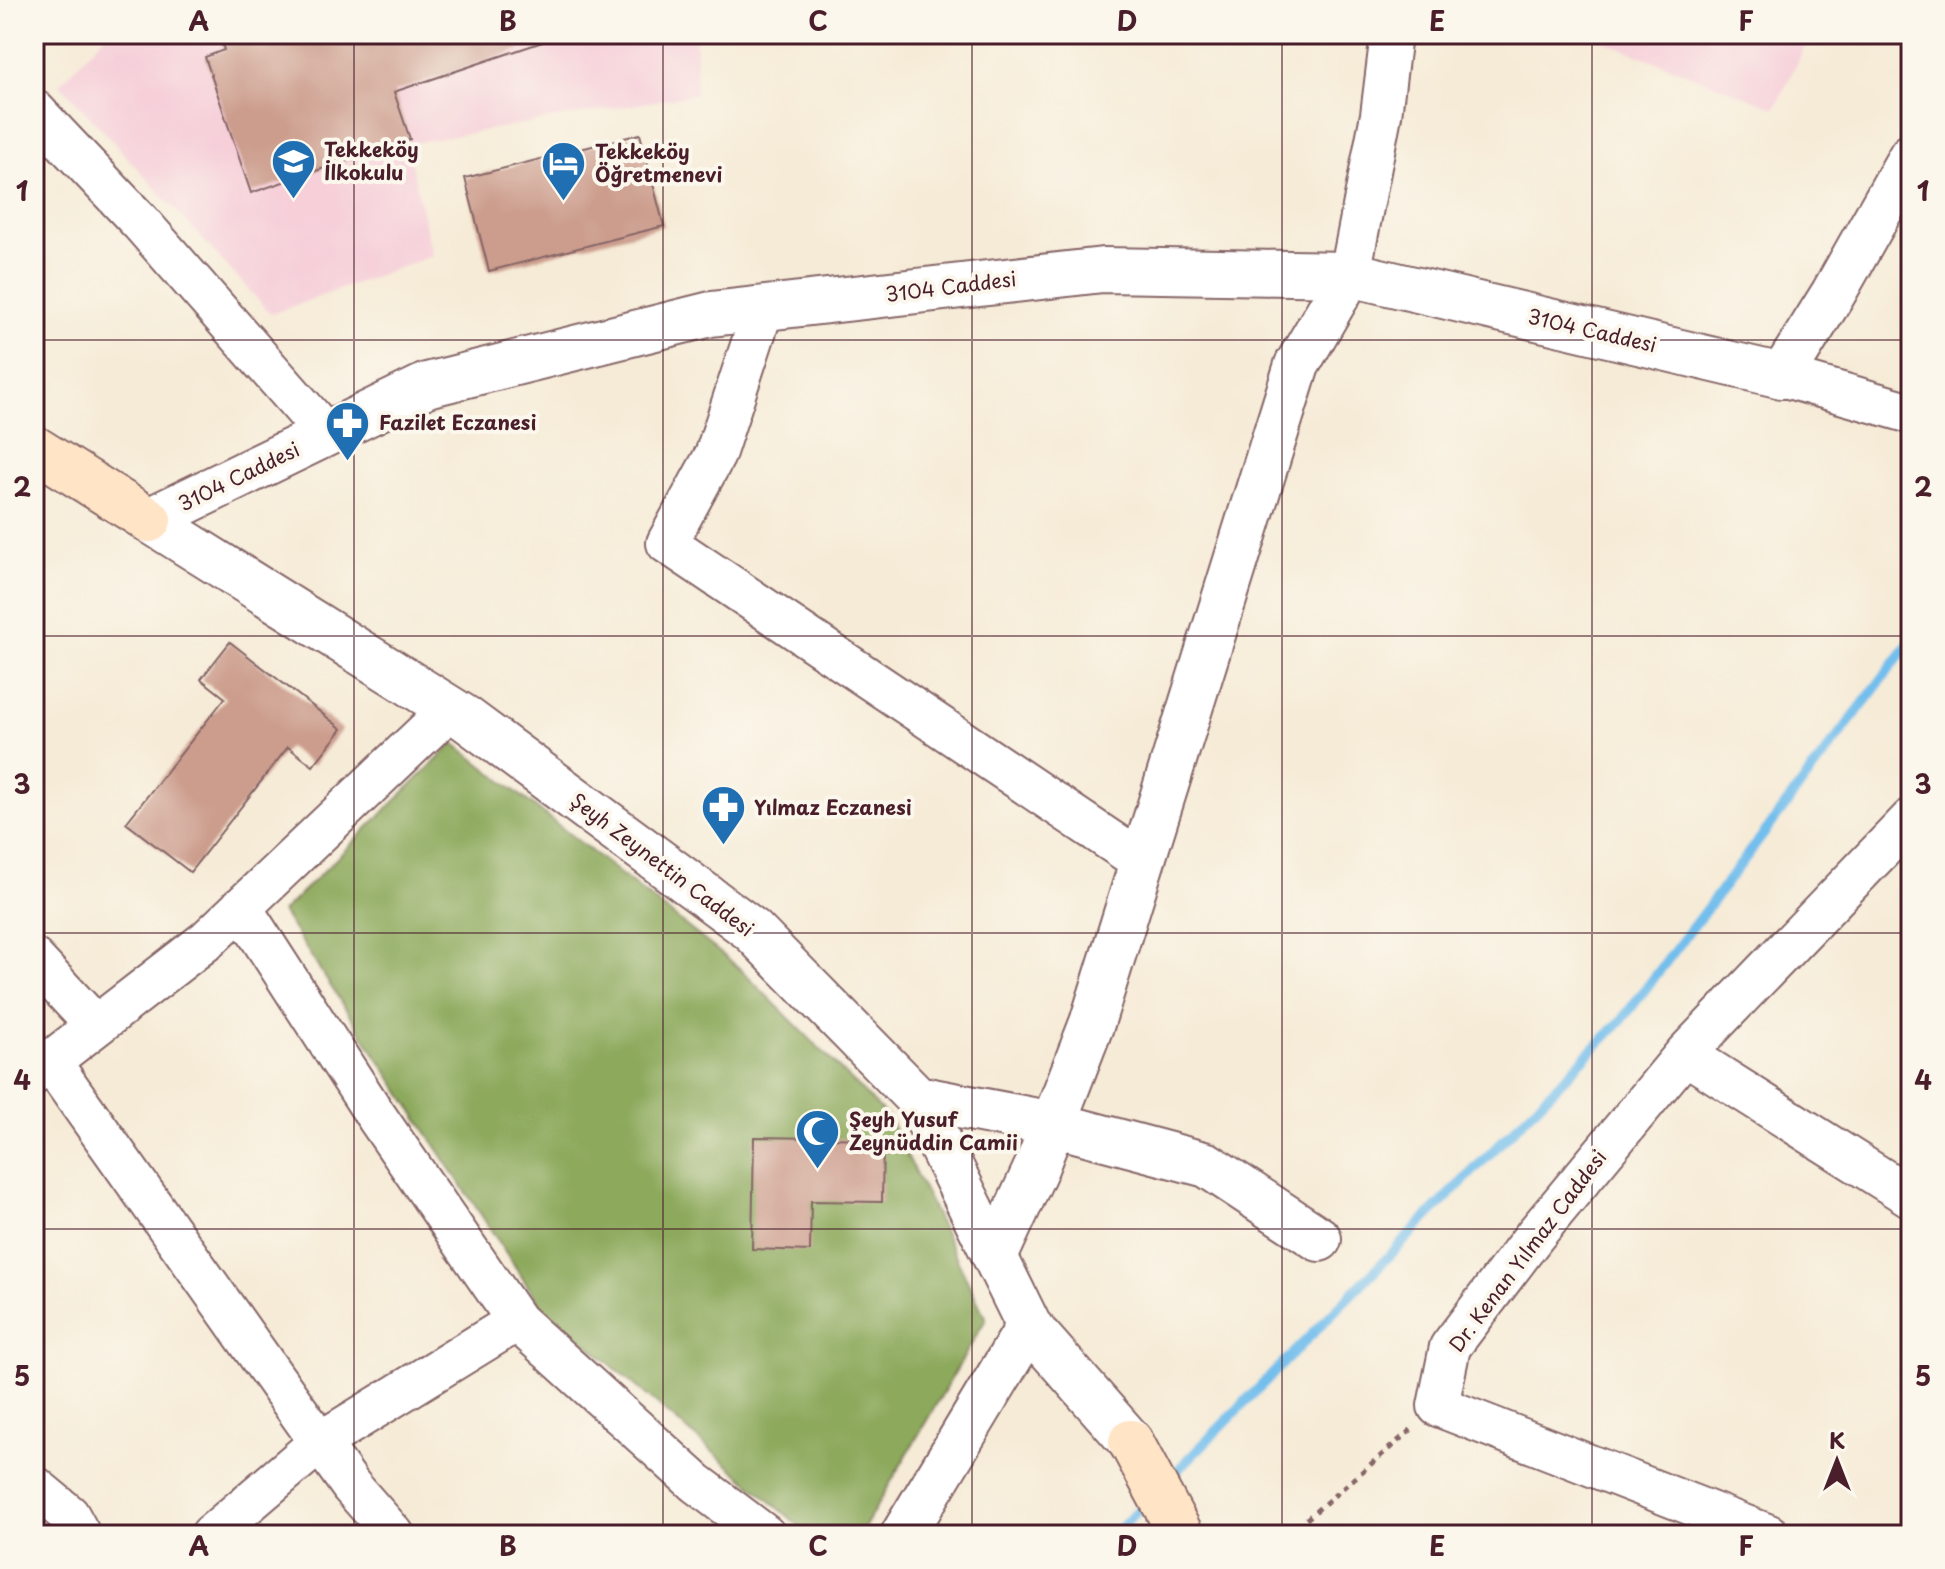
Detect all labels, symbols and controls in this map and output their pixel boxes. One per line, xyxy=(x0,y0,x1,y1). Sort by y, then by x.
text: A xyxy=(189,1,209,40)
text: B xyxy=(499,1,517,40)
text: C xyxy=(808,1,828,40)
text: D xyxy=(1117,1,1137,40)
text: E xyxy=(1429,1,1445,40)
text: F xyxy=(1738,1,1754,40)
place label: Tekkeköy İlkokulu xyxy=(324,134,419,187)
place label: Tekkeköy Öğretmenevi xyxy=(595,136,722,189)
school or university icon: Tekkeköy İlkokulu xyxy=(269,137,317,200)
hotel icon: Tekkeköy Öğretmenevi xyxy=(540,139,588,202)
text: 1 xyxy=(16,171,28,210)
text: 1 xyxy=(1917,171,1929,210)
street label: 3104 Caddesi xyxy=(884,263,1018,309)
street label: 3104 Caddesi xyxy=(1525,301,1660,359)
pharmacy icon: Fazilet Eczanesi xyxy=(324,399,372,462)
place label: Fazilet Eczanesi xyxy=(379,407,536,437)
street label: 3104 Caddesi xyxy=(173,434,304,518)
text: 2 xyxy=(13,467,31,506)
text: 2 xyxy=(1914,467,1932,506)
text: 3 xyxy=(13,764,31,803)
text: 3 xyxy=(1914,764,1932,803)
pharmacy icon: Yılmaz Eczanesi xyxy=(699,784,747,847)
street label: Şeyh Zeynettin Caddesi xyxy=(565,785,761,943)
place label: Yılmaz Eczanesi xyxy=(754,792,912,822)
text: 4 xyxy=(13,1060,31,1099)
text: 4 xyxy=(1914,1060,1932,1099)
place label: Şeyh Yusuf Zeynüddin Camii xyxy=(849,1104,1018,1157)
mosque icon: Şeyh Yusuf Zeynüddin Camii xyxy=(794,1107,842,1170)
street label: Dr. Kenan Yılmaz Caddesi xyxy=(1441,1143,1613,1358)
text: 5 xyxy=(14,1356,30,1395)
text: 5 xyxy=(1915,1356,1931,1395)
north arrow xyxy=(1797,1421,1877,1501)
text: K xyxy=(1829,1423,1845,1456)
text: A xyxy=(189,1526,209,1565)
text: B xyxy=(499,1526,517,1565)
text: C xyxy=(808,1526,828,1565)
text: D xyxy=(1117,1526,1137,1565)
text: E xyxy=(1429,1526,1445,1565)
text: F xyxy=(1738,1526,1754,1565)

